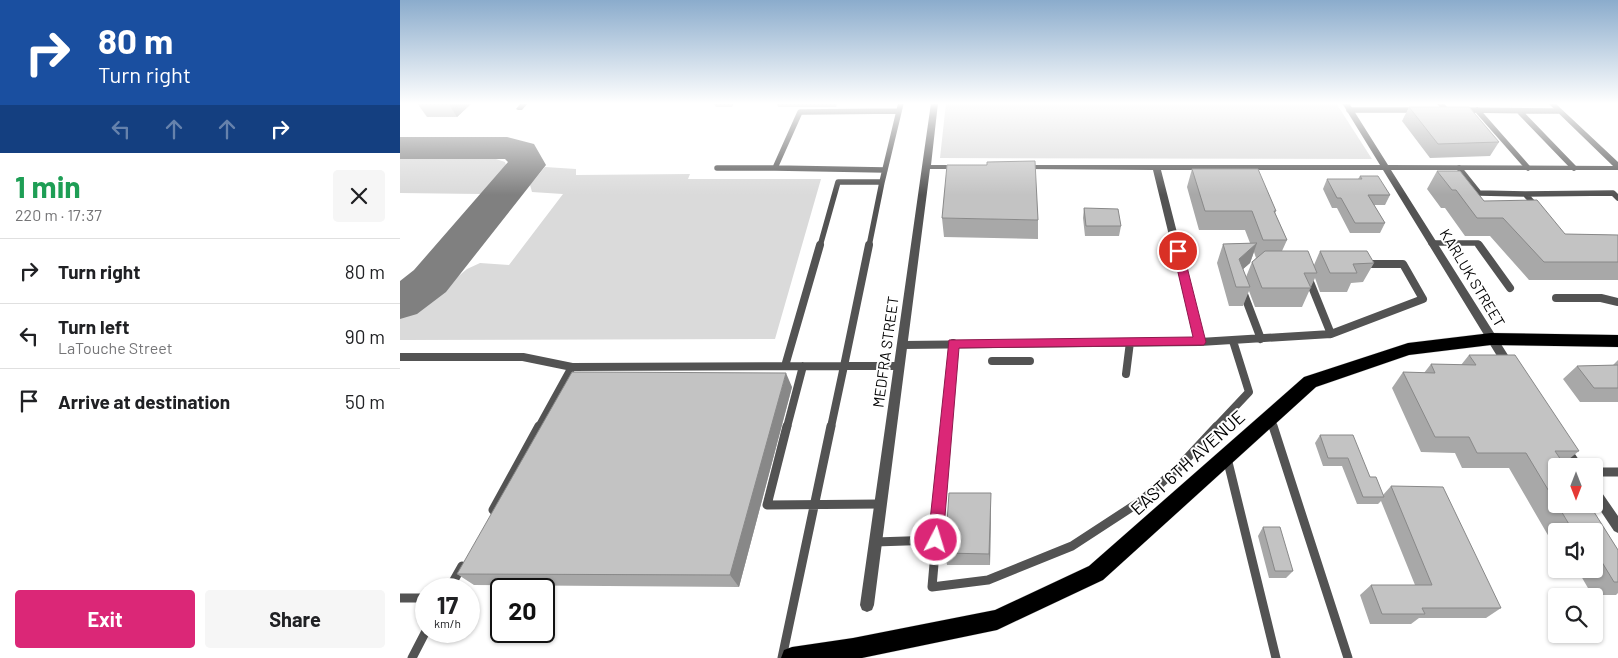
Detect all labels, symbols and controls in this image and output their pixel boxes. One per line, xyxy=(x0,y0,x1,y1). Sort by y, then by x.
text: 80 m xyxy=(98,19,173,61)
icon: right xyxy=(15,20,80,85)
text: Turn right xyxy=(98,61,191,87)
icon: left xyxy=(107,115,135,143)
icon: ahead xyxy=(160,115,188,143)
icon: ahead xyxy=(213,115,241,143)
icon: right xyxy=(266,115,294,143)
text: 1 min xyxy=(15,168,81,204)
button: close xyxy=(333,170,385,222)
text: 220 m · 17:37 xyxy=(15,205,102,224)
street label: KARLUK STREET xyxy=(1437,225,1509,330)
pin xyxy=(1157,230,1199,272)
icon: arrive xyxy=(1164,237,1192,265)
icon: right xyxy=(15,257,43,285)
text: Turn right xyxy=(58,260,140,283)
text: 80 m xyxy=(345,260,385,283)
street label: MEDFRA STREET xyxy=(868,295,902,409)
text: Turn left xyxy=(58,315,129,338)
icon: left xyxy=(15,322,43,350)
text: 90 m xyxy=(345,325,385,348)
text: LaTouche Street xyxy=(58,338,173,357)
icon: arrive xyxy=(15,387,43,415)
text: Arrive at destination xyxy=(58,390,230,413)
text: 50 m xyxy=(345,390,385,413)
street label: EAST 6TH AVENUE xyxy=(1126,405,1249,519)
north arrow xyxy=(1548,458,1602,512)
map controls xyxy=(1548,458,1603,643)
position arrow xyxy=(909,513,961,565)
button: sound xyxy=(1548,523,1603,578)
speed limit sign: 20 xyxy=(490,578,555,643)
button: search xyxy=(1548,588,1603,643)
text: 17 xyxy=(437,589,458,619)
button: Exit xyxy=(15,590,195,648)
button: Share xyxy=(205,590,385,648)
text: km/h xyxy=(434,616,461,630)

